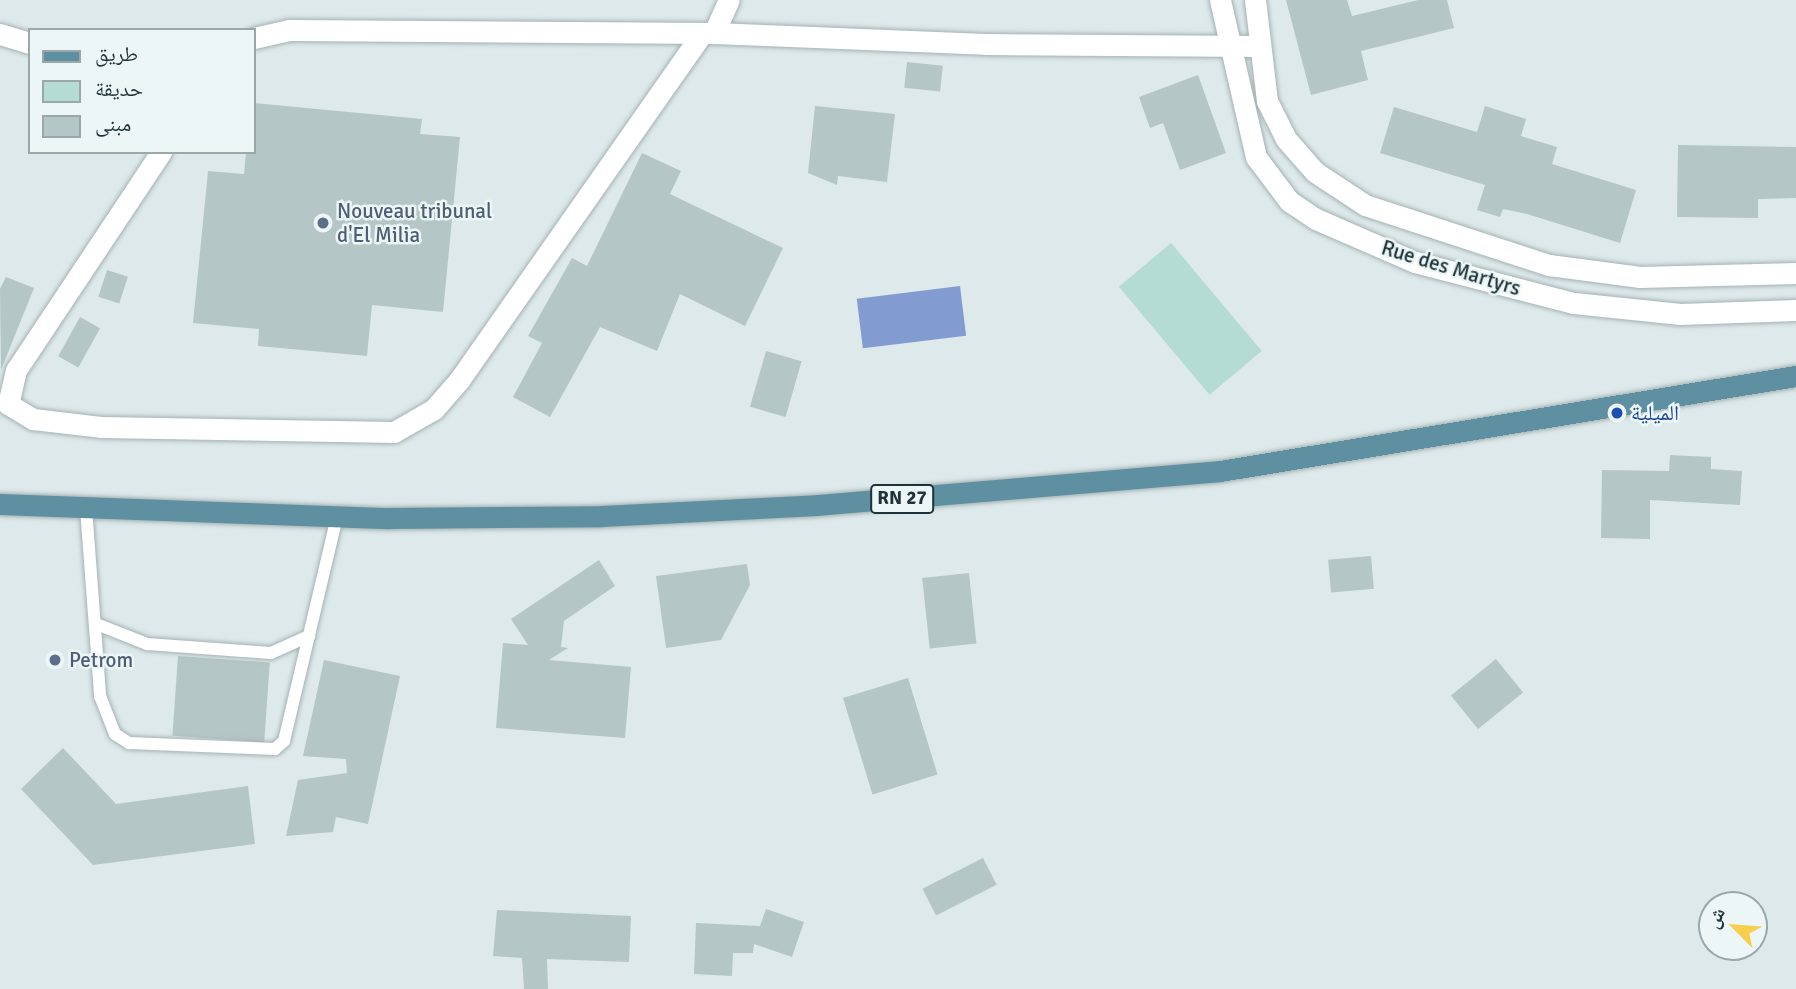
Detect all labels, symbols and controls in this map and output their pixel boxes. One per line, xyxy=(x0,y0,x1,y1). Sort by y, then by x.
legend xyxy=(28,28,256,154)
text: طريق xyxy=(95,41,138,67)
text: حديقة xyxy=(95,76,143,102)
text: مبنى xyxy=(95,111,131,137)
place label: Nouveau tribunal d'El Milia xyxy=(337,198,492,248)
marker: Nouveau tribunal d'El Milia xyxy=(315,215,331,231)
street label: Rue des Martyrs xyxy=(1378,235,1524,301)
place label: الميلية xyxy=(1631,400,1679,426)
marker: الميلية xyxy=(1609,405,1625,421)
road number: RN 27 xyxy=(869,484,935,514)
place label: Petrom xyxy=(69,647,133,673)
marker: Petrom xyxy=(47,652,63,668)
north arrow xyxy=(1698,891,1768,961)
text: ش xyxy=(1701,904,1731,932)

